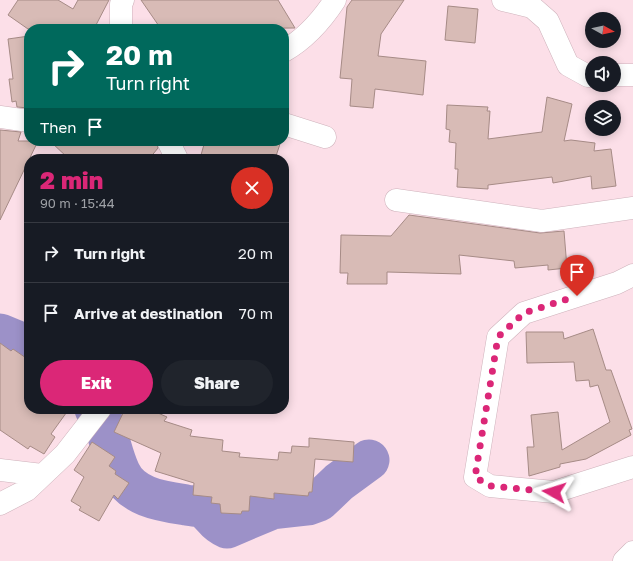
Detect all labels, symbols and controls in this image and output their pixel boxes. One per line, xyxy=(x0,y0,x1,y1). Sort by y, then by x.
north arrow xyxy=(585,12,621,48)
map controls xyxy=(585,12,621,136)
text: 20 m xyxy=(106,38,173,71)
icon: right xyxy=(40,40,92,92)
button: sound xyxy=(585,56,621,92)
text: Turn right xyxy=(106,72,190,94)
button: layers xyxy=(585,100,621,136)
icon: arrive xyxy=(84,116,106,138)
text: Then xyxy=(40,118,76,136)
text: 2 min xyxy=(40,165,103,194)
button: close xyxy=(231,167,273,209)
text: 90 m · 15:44 xyxy=(40,195,115,211)
icon: right xyxy=(40,242,62,264)
text: Turn right xyxy=(74,244,145,262)
text: 20 m xyxy=(238,244,273,262)
pin xyxy=(560,255,594,296)
icon: arrive xyxy=(566,261,588,283)
icon: arrive xyxy=(40,302,62,324)
text: Arrive at destination xyxy=(74,304,223,322)
text: 70 m xyxy=(239,304,273,322)
button: Exit xyxy=(40,360,153,406)
button: Share xyxy=(161,360,273,406)
position arrow xyxy=(533,471,575,513)

